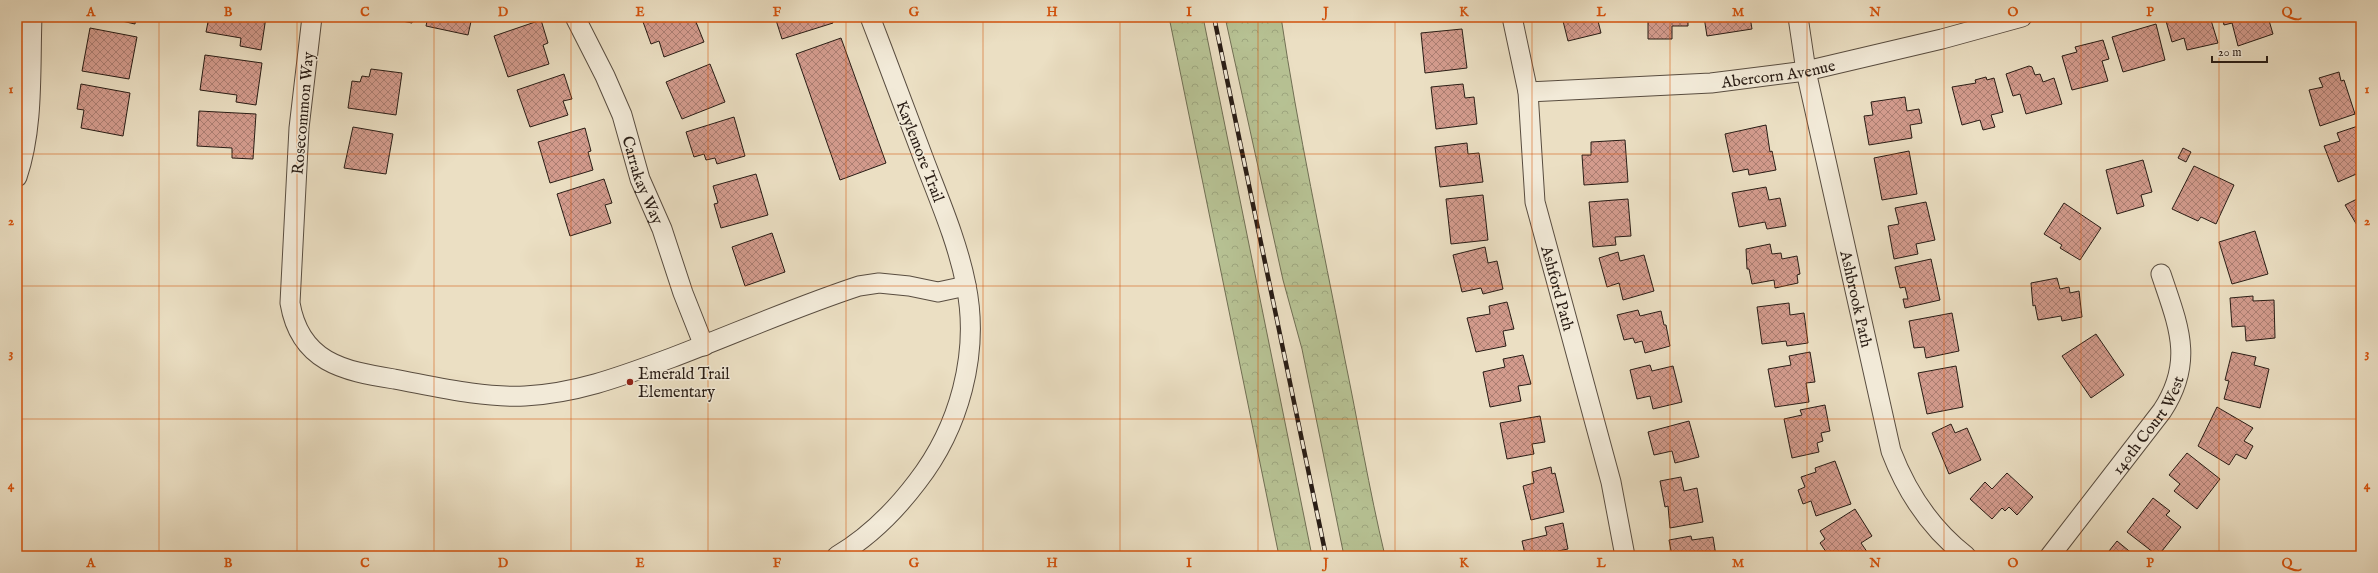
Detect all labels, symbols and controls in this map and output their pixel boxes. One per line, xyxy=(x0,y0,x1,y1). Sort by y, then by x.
text: A xyxy=(86,4,97,21)
text: B xyxy=(224,4,233,21)
text: C xyxy=(360,4,370,21)
text: D xyxy=(498,4,509,21)
text: E xyxy=(635,4,645,21)
text: F xyxy=(773,4,782,21)
text: G xyxy=(909,4,920,21)
text: H xyxy=(1046,4,1058,21)
text: I xyxy=(1186,4,1192,21)
text: J xyxy=(1321,4,1329,21)
text: K xyxy=(1459,4,1469,21)
text: L xyxy=(1595,4,1606,21)
text: M xyxy=(1732,4,1745,21)
text: N xyxy=(1868,4,1881,21)
text: O xyxy=(2008,4,2019,21)
text: P xyxy=(2146,4,2154,21)
text: Q xyxy=(2282,4,2302,21)
scale bar xyxy=(2212,38,2267,64)
text: 20 m xyxy=(2218,45,2241,60)
street label: Rosecommon Way xyxy=(289,51,319,175)
street label: Abercorn Avenue xyxy=(1719,56,1837,94)
text: 1 xyxy=(9,81,14,98)
text: 1 xyxy=(2365,81,2370,98)
street label: Kaylemore Trail xyxy=(891,98,948,206)
street label: Carrakay Way xyxy=(616,134,667,228)
text: 2 xyxy=(8,213,14,230)
text: 2 xyxy=(2364,213,2370,230)
street label: Ashford Path xyxy=(1535,243,1578,334)
street label: Ashbrook Path xyxy=(1834,248,1876,350)
text: 3 xyxy=(9,345,14,362)
text: 3 xyxy=(2365,345,2370,362)
place label: Emerald Trail Elementary xyxy=(638,365,730,403)
street label: 140th Court West xyxy=(2109,374,2190,479)
marker: Emerald Trail Elementary xyxy=(625,377,635,387)
text: 4 xyxy=(8,477,15,494)
text: 4 xyxy=(2364,477,2371,494)
text: A xyxy=(86,555,97,572)
text: B xyxy=(224,555,233,572)
text: C xyxy=(360,555,370,572)
text: D xyxy=(498,555,509,572)
text: E xyxy=(635,555,645,572)
text: F xyxy=(773,555,782,572)
text: G xyxy=(909,555,920,572)
text: H xyxy=(1046,555,1058,572)
text: I xyxy=(1186,555,1192,572)
text: J xyxy=(1321,555,1329,572)
text: K xyxy=(1459,555,1469,572)
text: L xyxy=(1595,555,1606,572)
text: M xyxy=(1732,555,1745,572)
text: N xyxy=(1868,555,1881,572)
text: O xyxy=(2008,555,2019,572)
text: P xyxy=(2146,555,2154,572)
text: Q xyxy=(2282,555,2302,572)

